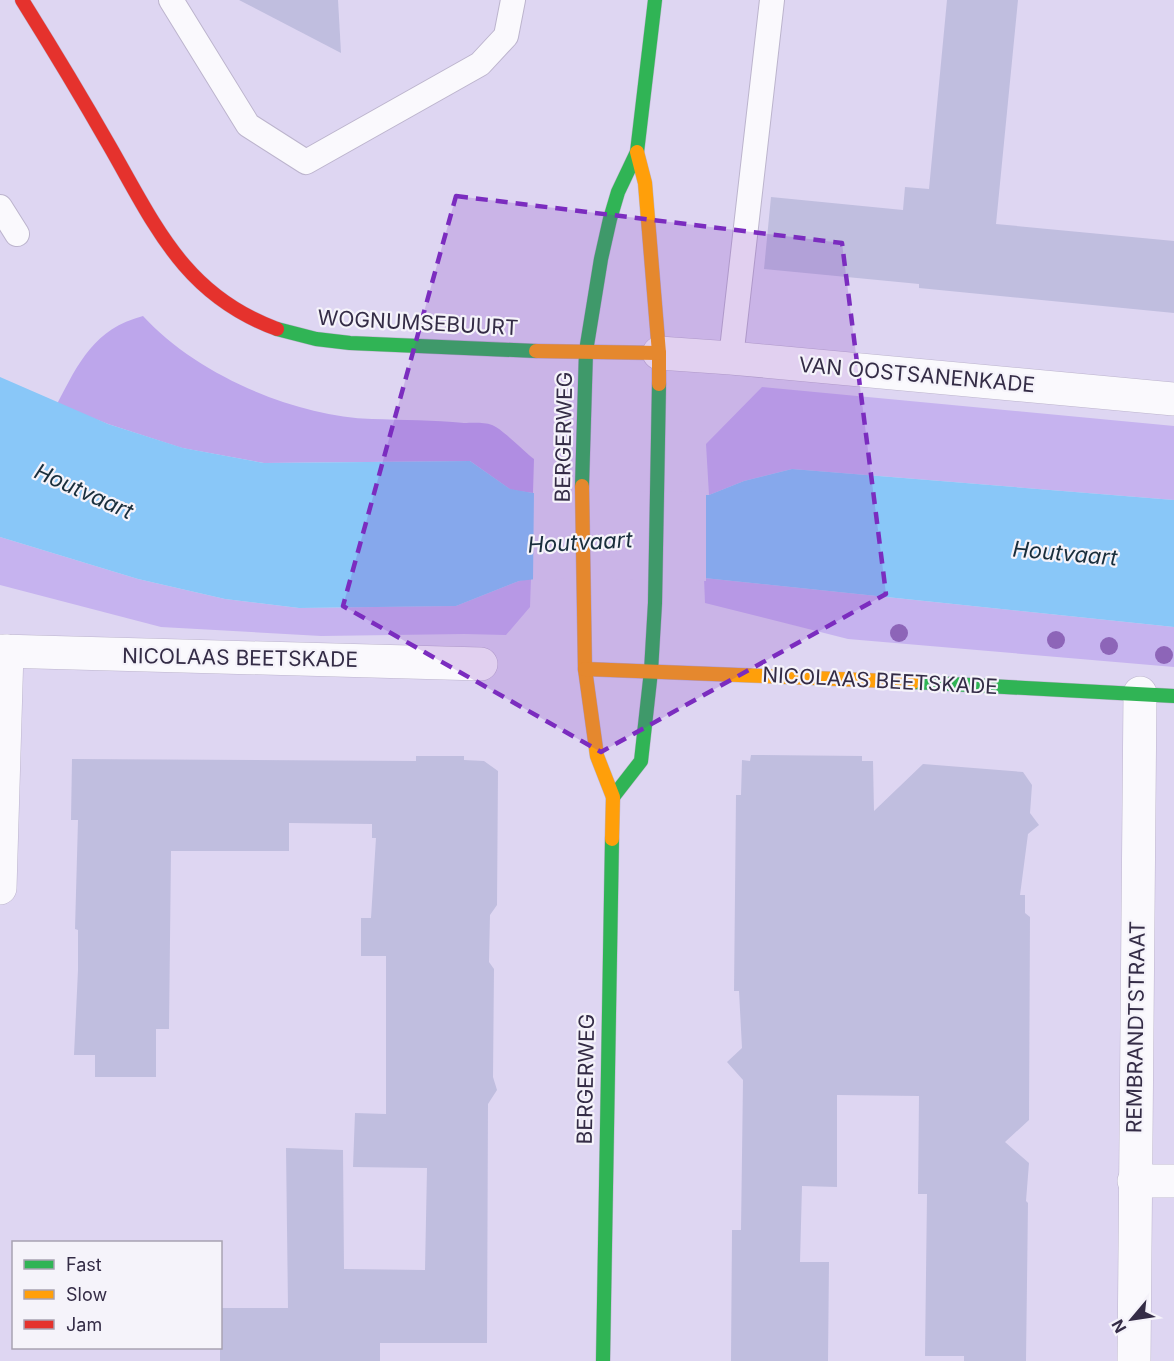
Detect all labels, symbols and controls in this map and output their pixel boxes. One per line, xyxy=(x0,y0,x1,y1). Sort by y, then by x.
street label: WOGNUMSEBUURT xyxy=(317,305,519,340)
street label: VAN OOSTSANENKADE xyxy=(798,352,1036,397)
street label: BERGERWEG xyxy=(550,371,577,503)
water label: Houtvaart xyxy=(31,458,138,525)
water label: Houtvaart xyxy=(527,526,634,558)
water label: Houtvaart xyxy=(1012,535,1119,571)
street label: NICOLAAS BEETSKADE xyxy=(122,643,358,672)
street label: NICOLAAS BEETSKADE xyxy=(762,662,998,699)
street label: REMBRANDTSTRAAT xyxy=(1121,921,1150,1133)
street label: BERGERWEG xyxy=(572,1013,599,1145)
legend xyxy=(12,1241,222,1349)
text: Fast xyxy=(66,1254,102,1275)
text: Slow xyxy=(66,1284,107,1305)
north arrow xyxy=(1102,1289,1162,1349)
text: Jam xyxy=(66,1314,102,1335)
text: N xyxy=(1107,1316,1131,1336)

